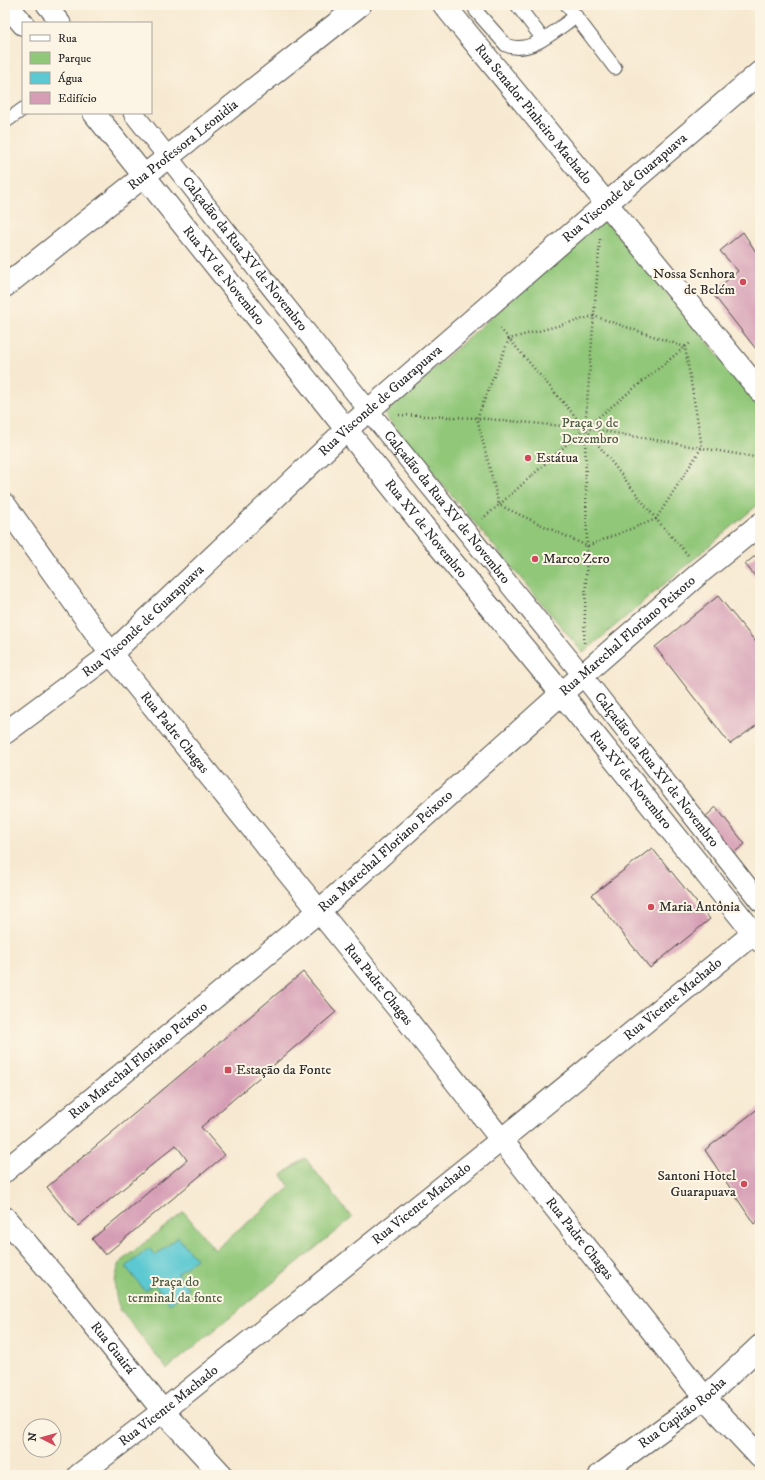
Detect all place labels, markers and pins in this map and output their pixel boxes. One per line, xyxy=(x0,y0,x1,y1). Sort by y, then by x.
place label: Nossa Senhora de Belém xyxy=(653,265,735,299)
marker: Nossa Senhora de Belém xyxy=(738,277,748,287)
place label: Estátua xyxy=(536,449,578,467)
marker: Estátua xyxy=(523,453,533,463)
place label: Marco Zero xyxy=(543,550,610,568)
marker: Marco Zero xyxy=(530,554,540,564)
place label: Maria Antônia xyxy=(659,898,740,916)
marker: Maria Antônia xyxy=(646,902,656,912)
place label: Estação da Fonte xyxy=(236,1061,331,1079)
marker: Estação da Fonte xyxy=(223,1065,233,1075)
place label: Santoni Hotel Guarapuava xyxy=(657,1167,737,1201)
marker: Santoni Hotel Guarapuava xyxy=(739,1179,749,1189)

